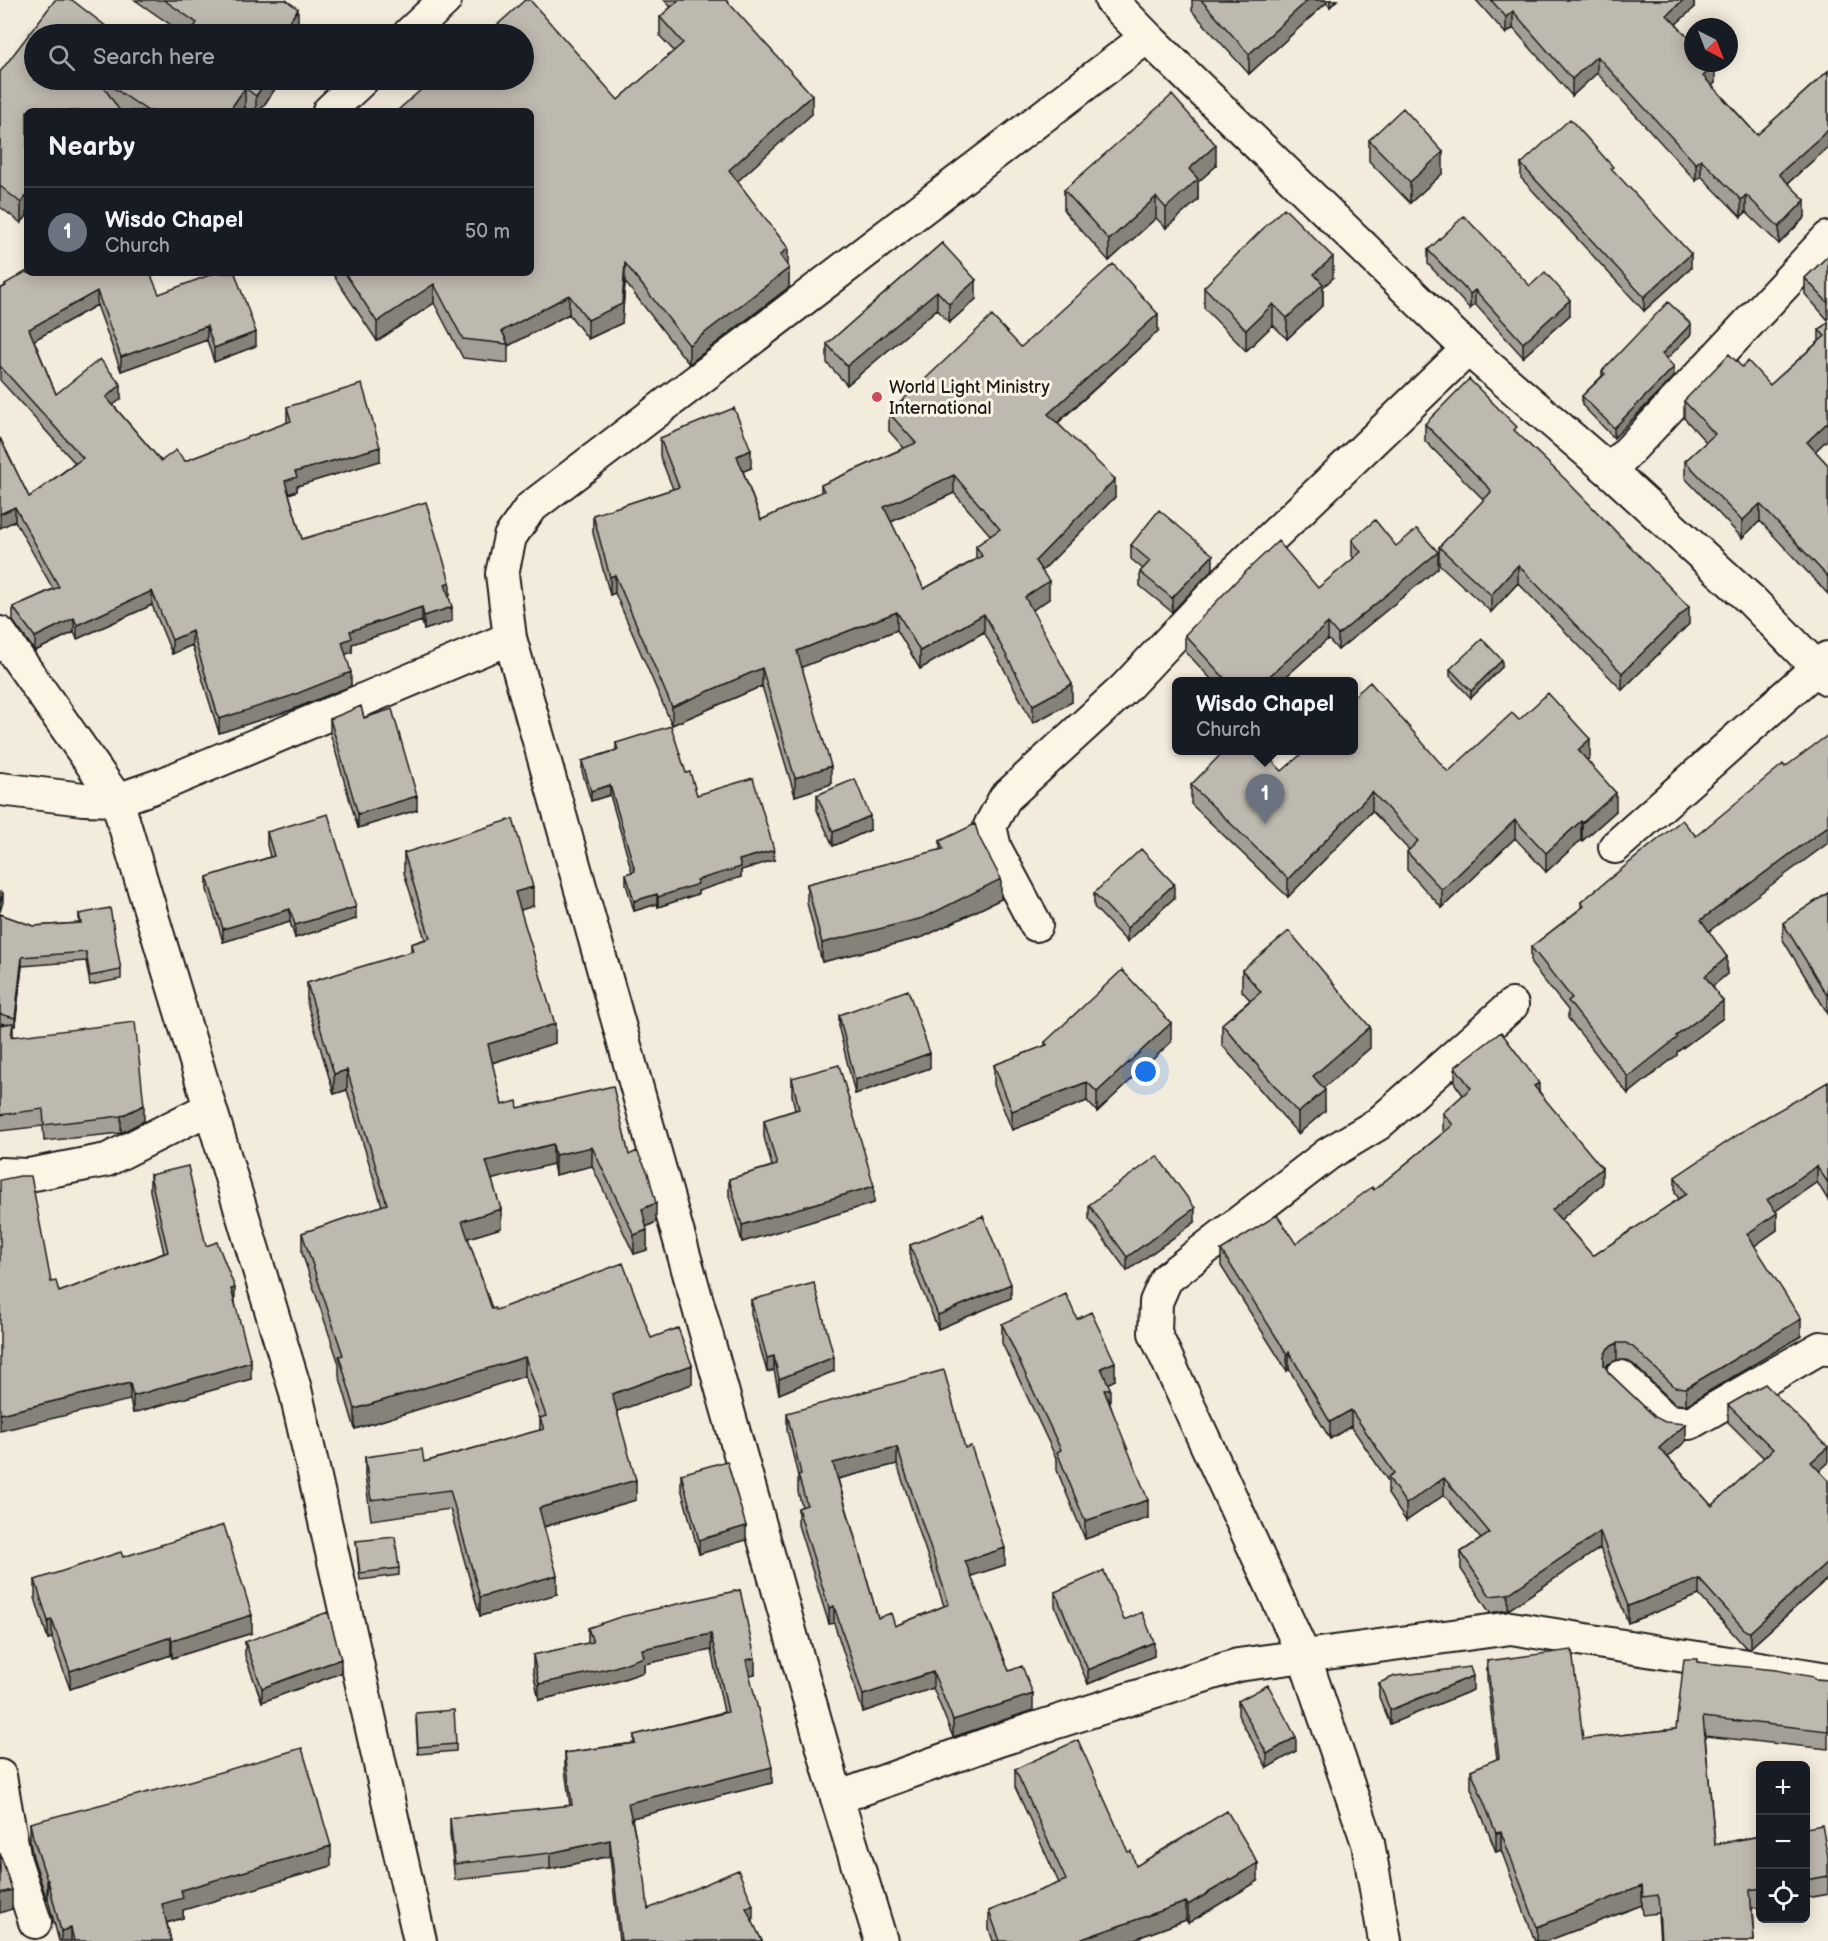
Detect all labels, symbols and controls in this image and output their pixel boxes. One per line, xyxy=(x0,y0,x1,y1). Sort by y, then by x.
north arrow xyxy=(1684,18,1738,72)
search box xyxy=(24,24,534,90)
icon: search xyxy=(45,41,78,74)
text: Search here xyxy=(93,44,215,71)
text: Nearby xyxy=(48,132,135,163)
text: Wisdo Chapel xyxy=(105,207,243,234)
text: 1 xyxy=(63,220,72,244)
text: 50 m xyxy=(465,220,510,244)
text: Church xyxy=(105,234,170,258)
place label: World Light Ministry International xyxy=(889,377,1050,419)
marker: World Light Ministry International xyxy=(870,390,884,404)
popup xyxy=(1172,677,1358,755)
text: Wisdo Chapel xyxy=(1196,691,1334,718)
text: Church xyxy=(1196,718,1261,742)
pin: 1 xyxy=(1246,774,1284,824)
your location xyxy=(1131,1057,1160,1086)
map controls xyxy=(1756,1761,1810,1923)
button: + xyxy=(1756,1761,1810,1815)
button: − xyxy=(1756,1815,1810,1869)
button: locate xyxy=(1756,1869,1810,1923)

